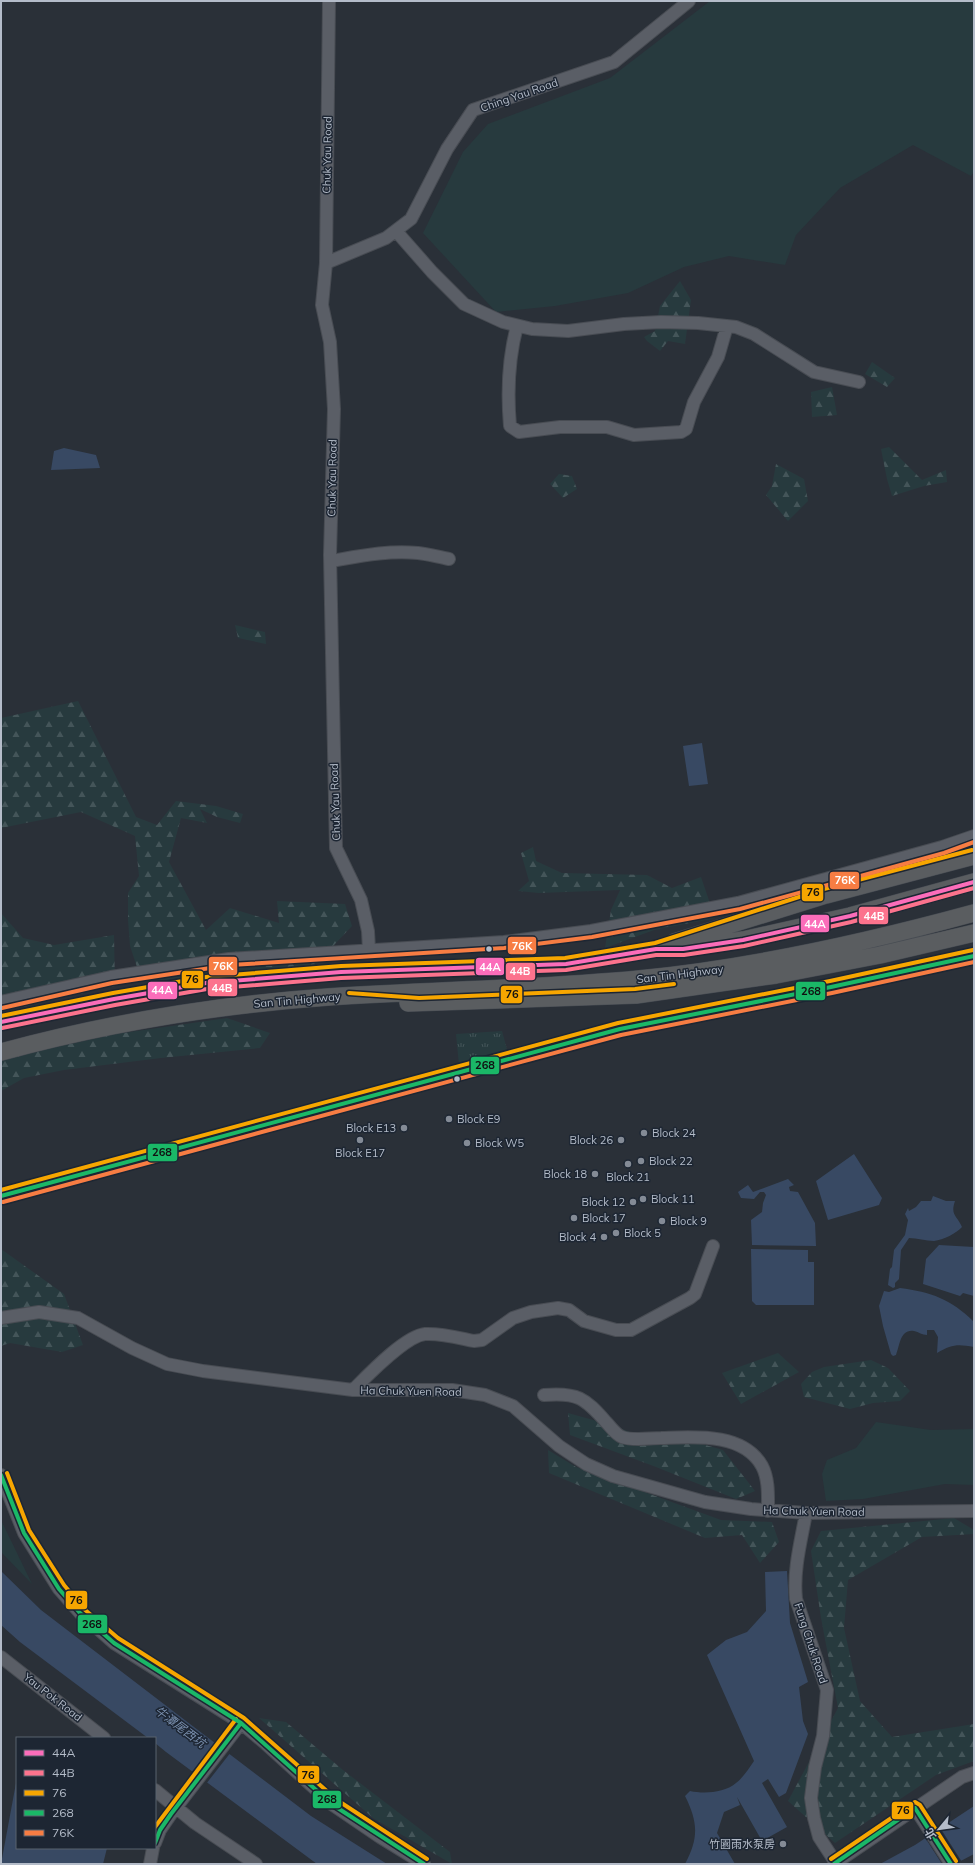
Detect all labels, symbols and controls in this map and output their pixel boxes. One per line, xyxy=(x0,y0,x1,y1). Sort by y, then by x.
street label: Ching Yau Road xyxy=(478,75,560,115)
street label: Chuk Yau Road xyxy=(319,116,335,194)
street label: Chuk Yau Road xyxy=(324,439,340,517)
street label: Chuk Yau Road xyxy=(327,763,343,841)
line badge: 76K xyxy=(829,871,860,890)
text: 76K xyxy=(835,873,856,887)
line badge: 76 xyxy=(801,883,824,902)
text: 76 xyxy=(806,885,820,899)
line badge: 44B xyxy=(858,906,889,925)
text: 44B xyxy=(864,909,885,923)
line badge: 44A xyxy=(800,914,830,933)
text: 44A xyxy=(804,917,826,931)
line badge: 76K xyxy=(507,936,537,955)
text: 76K xyxy=(512,939,533,953)
unlabelled marker xyxy=(484,944,494,954)
line badge: 76K xyxy=(208,956,238,976)
line badge: 44A xyxy=(475,957,505,976)
text: 76K xyxy=(213,959,234,973)
text: 44A xyxy=(479,960,501,974)
line badge: 44B xyxy=(505,962,536,981)
street label: San Tin Highway xyxy=(636,962,724,986)
text: 44B xyxy=(510,964,531,978)
line badge: 76 xyxy=(181,970,204,989)
text: 76 xyxy=(185,972,199,986)
line badge: 44B xyxy=(207,978,238,997)
line badge: 44A xyxy=(147,981,178,1000)
text: 44B xyxy=(212,981,233,995)
line badge: 268 xyxy=(795,981,826,1001)
text: 44A xyxy=(151,983,173,997)
text: 268 xyxy=(801,984,821,998)
line badge: 76 xyxy=(500,985,523,1004)
text: 76 xyxy=(505,987,519,1001)
street label: San Tin Highway xyxy=(253,989,341,1011)
line badge: 268 xyxy=(470,1056,500,1075)
text: 268 xyxy=(475,1058,495,1072)
unlabelled marker xyxy=(452,1074,462,1084)
place label: Block E9 xyxy=(457,1112,500,1126)
marker: Block E9 xyxy=(444,1114,454,1124)
place label: Block E13 xyxy=(346,1121,396,1135)
marker: Block E13 xyxy=(399,1123,409,1133)
place label: Block 24 xyxy=(652,1126,696,1140)
marker: Block 24 xyxy=(639,1128,649,1138)
place label: Block 26 xyxy=(569,1133,613,1147)
marker: Block E17 xyxy=(355,1135,365,1145)
marker: Block 26 xyxy=(616,1135,626,1145)
place label: Block W5 xyxy=(475,1136,525,1150)
marker: Block W5 xyxy=(462,1138,472,1148)
line badge: 268 xyxy=(147,1143,178,1162)
text: 268 xyxy=(152,1145,172,1159)
place label: Block E17 xyxy=(335,1146,385,1160)
place label: Block 22 xyxy=(649,1154,693,1168)
marker: Block 22 xyxy=(636,1156,646,1166)
marker: Block 21 xyxy=(623,1159,633,1169)
place label: Block 18 xyxy=(543,1167,587,1181)
marker: Block 18 xyxy=(590,1169,600,1179)
place label: Block 21 xyxy=(606,1170,650,1184)
place label: Block 11 xyxy=(651,1192,695,1206)
marker: Block 11 xyxy=(638,1194,648,1204)
place label: Block 12 xyxy=(581,1195,625,1209)
marker: Block 12 xyxy=(628,1197,638,1207)
place label: Block 17 xyxy=(582,1211,626,1225)
marker: Block 17 xyxy=(569,1213,579,1223)
place label: Block 9 xyxy=(670,1214,707,1228)
marker: Block 9 xyxy=(657,1216,667,1226)
place label: Block 5 xyxy=(624,1226,661,1240)
marker: Block 5 xyxy=(611,1228,621,1238)
place label: Block 4 xyxy=(559,1230,596,1244)
marker: Block 4 xyxy=(599,1232,609,1242)
street label: Ha Chuk Yuen Road xyxy=(360,1383,462,1399)
street label: Ha Chuk Yuen Road xyxy=(763,1503,865,1519)
line badge: 76 xyxy=(65,1590,88,1610)
text: 76 xyxy=(69,1593,83,1607)
street label: Fung Chuk Road xyxy=(791,1601,831,1685)
line badge: 268 xyxy=(77,1614,108,1634)
text: 268 xyxy=(82,1617,102,1631)
street label: Yau Pok Road xyxy=(20,1669,85,1724)
water label: 牛潭尾西坑 xyxy=(152,1703,210,1752)
legend xyxy=(16,1737,156,1849)
text: 44A xyxy=(52,1745,75,1760)
text: 44B xyxy=(52,1765,75,1780)
line badge: 76 xyxy=(297,1765,320,1784)
text: 76 xyxy=(301,1768,315,1782)
text: 76 xyxy=(52,1785,66,1800)
line badge: 268 xyxy=(312,1790,342,1809)
text: 268 xyxy=(317,1792,337,1806)
line badge: 76 xyxy=(891,1801,914,1820)
text: 76 xyxy=(896,1803,910,1817)
text: 268 xyxy=(52,1805,74,1820)
north arrow xyxy=(919,1809,959,1849)
text: 76K xyxy=(52,1825,74,1840)
text: 北 xyxy=(921,1826,939,1842)
place label: 竹園雨水泵房 xyxy=(709,1837,775,1851)
marker: 竹園雨水泵房 xyxy=(778,1839,788,1849)

